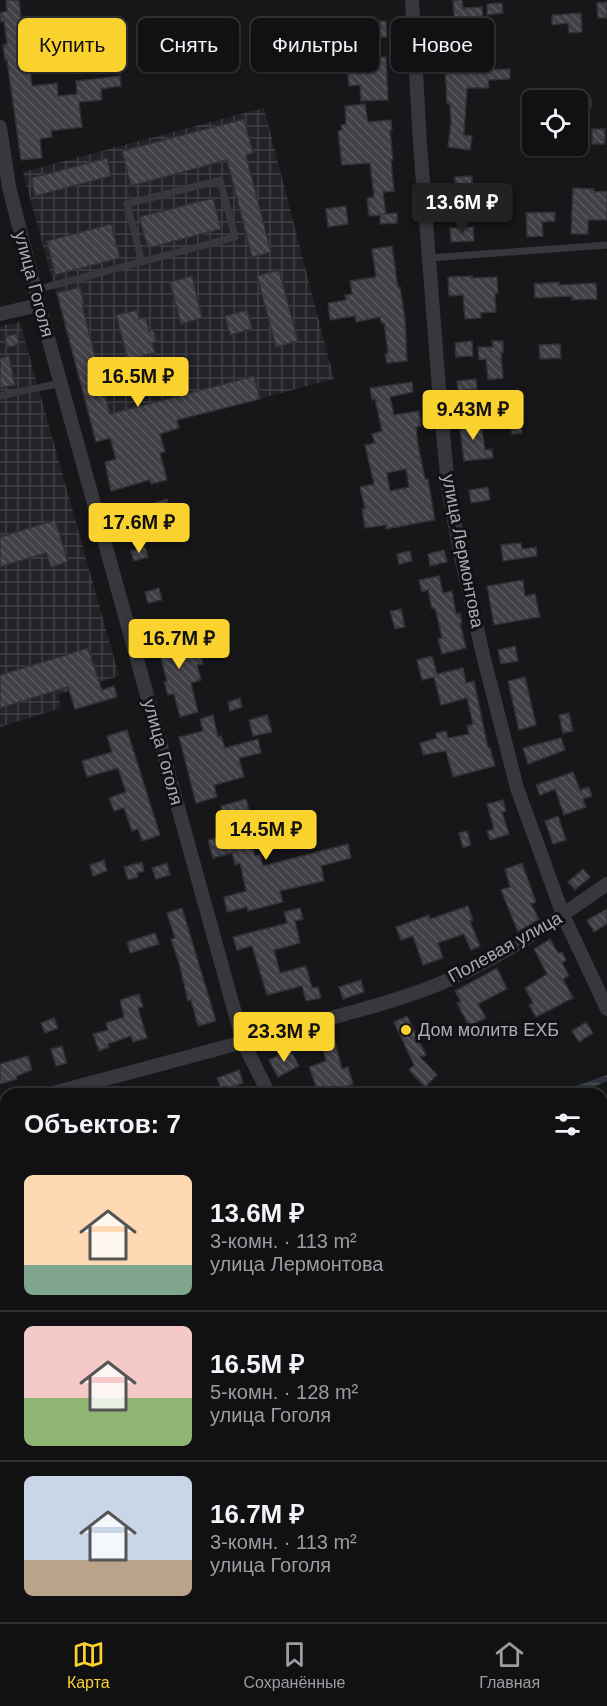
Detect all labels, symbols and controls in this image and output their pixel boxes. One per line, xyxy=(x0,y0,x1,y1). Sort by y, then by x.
chip: Купить xyxy=(18,18,126,72)
chip: Снять xyxy=(138,18,239,72)
chip: Фильтры xyxy=(251,18,379,72)
chip: Новое xyxy=(391,18,494,72)
map controls xyxy=(522,90,588,156)
button: locate xyxy=(522,90,588,156)
pin: 13.6M ₽ xyxy=(407,183,517,234)
text: 13.6M ₽ xyxy=(426,191,498,213)
street label: улица Гоголя xyxy=(10,229,58,339)
pin: 16.5M ₽ xyxy=(83,357,193,408)
text: 16.5M ₽ xyxy=(102,365,174,387)
pin: 9.43M ₽ xyxy=(418,390,528,441)
text: 9.43M ₽ xyxy=(437,398,509,420)
street label: улица Лермонтова xyxy=(438,472,488,630)
pin: 17.6M ₽ xyxy=(84,503,194,554)
text: 17.6M ₽ xyxy=(103,511,175,533)
pin: 16.7M ₽ xyxy=(124,619,234,670)
text: 16.7M ₽ xyxy=(143,627,215,649)
street label: улица Гоголя xyxy=(139,697,187,807)
pin: 14.5M ₽ xyxy=(211,810,321,861)
text: 14.5M ₽ xyxy=(230,818,302,840)
street label: Полевая улица xyxy=(445,907,566,986)
pin: 23.3M ₽ xyxy=(229,1012,339,1063)
text: 23.3M ₽ xyxy=(248,1020,320,1042)
place label: Дом молитв ЕХБ xyxy=(418,1020,559,1040)
marker: Дом молитв ЕХБ xyxy=(399,1023,413,1037)
icon: filters xyxy=(551,1108,584,1141)
text: Объектов: 7 xyxy=(24,1109,181,1139)
text: 13.6M ₽ xyxy=(210,1198,305,1228)
icon: home xyxy=(72,1199,144,1271)
text: 3-комн. · 113 m² xyxy=(210,1230,357,1252)
text: улица Лермонтова xyxy=(210,1253,383,1275)
text: 16.5M ₽ xyxy=(210,1349,305,1379)
icon: home xyxy=(72,1350,144,1422)
text: 5-комн. · 128 m² xyxy=(210,1381,358,1403)
text: улица Гоголя xyxy=(210,1404,331,1426)
text: 16.7M ₽ xyxy=(210,1499,305,1529)
icon: home xyxy=(72,1500,144,1572)
text: 3-комн. · 113 m² xyxy=(210,1531,357,1553)
text: улица Гоголя xyxy=(210,1554,331,1576)
tab: Карта xyxy=(67,1638,110,1692)
tab: Сохранённые xyxy=(244,1638,345,1692)
tab: Главная xyxy=(479,1638,540,1692)

